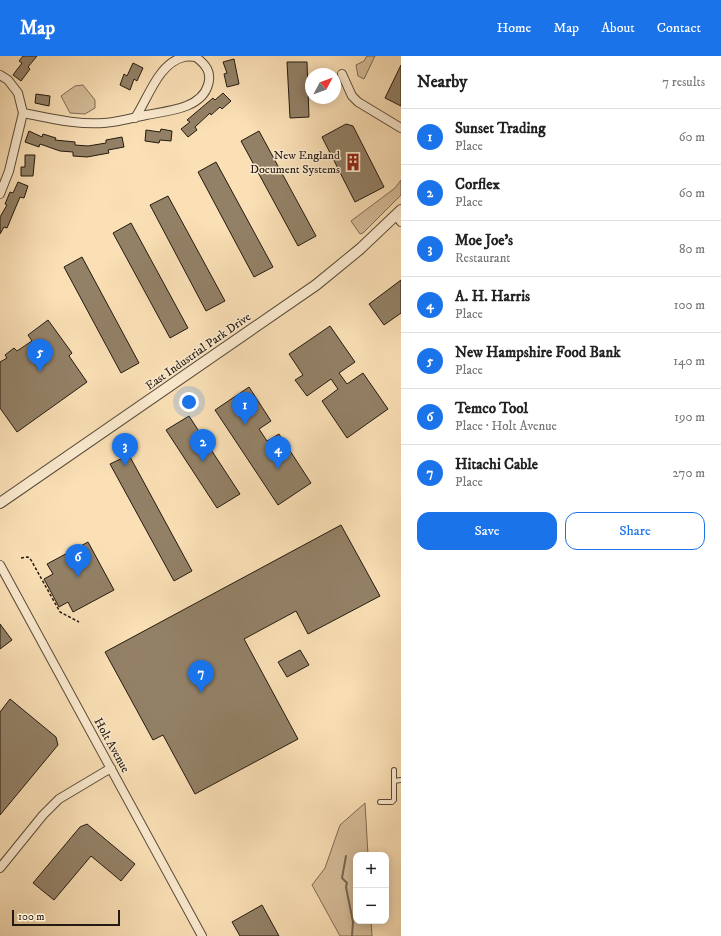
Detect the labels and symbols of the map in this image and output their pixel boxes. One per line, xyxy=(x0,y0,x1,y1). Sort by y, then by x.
north arrow xyxy=(305,68,341,104)
place label: New England Document Systems xyxy=(250,148,340,177)
building icon: New England Document Systems xyxy=(343,152,363,172)
street label: East Industrial Park Drive xyxy=(143,309,254,394)
pin: 5 xyxy=(27,339,53,372)
your location xyxy=(179,392,199,412)
pin: 1 xyxy=(232,392,258,425)
pin: 2 xyxy=(190,429,216,462)
pin: 3 xyxy=(112,433,138,466)
pin: 4 xyxy=(265,436,291,469)
pin: 6 xyxy=(65,544,91,577)
pin: 7 xyxy=(188,660,214,693)
street label: Holt Avenue xyxy=(90,715,133,775)
scale bar xyxy=(12,908,120,927)

